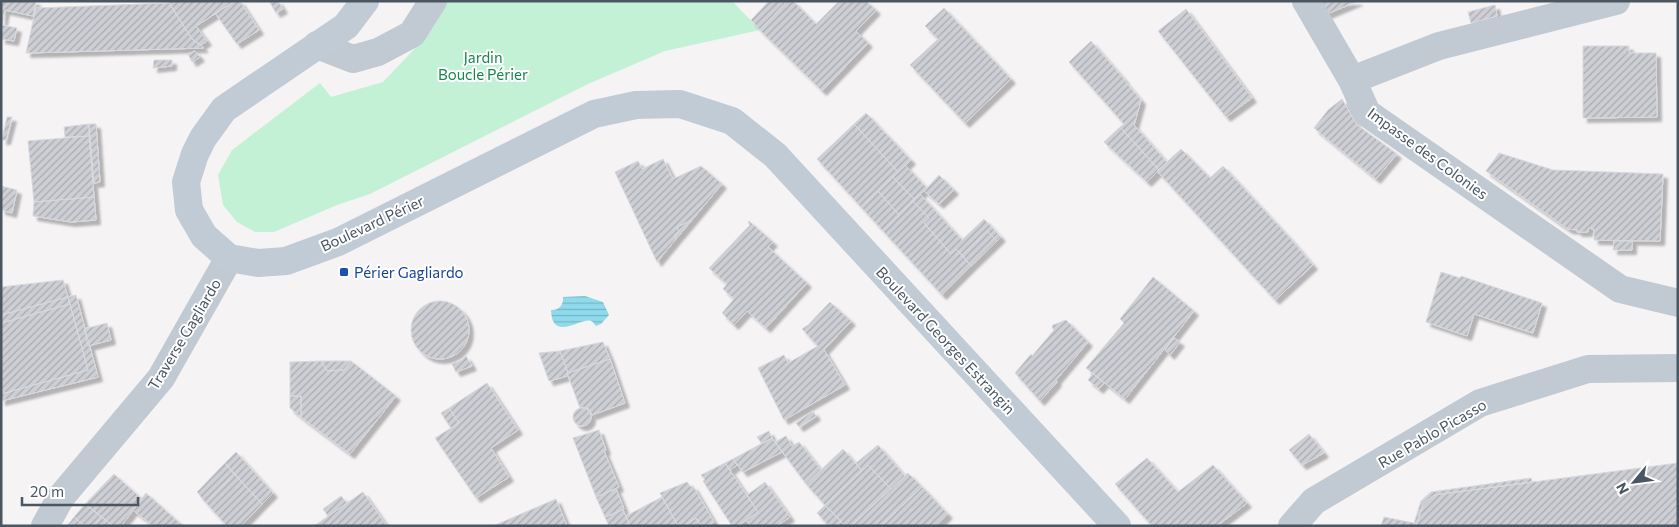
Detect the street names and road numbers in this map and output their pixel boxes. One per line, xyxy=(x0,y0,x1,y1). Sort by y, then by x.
street label: Impasse des Colonies xyxy=(1365,103,1492,203)
street label: Boulevard Périer xyxy=(317,191,427,255)
street label: Boulevard Georges Estrangin xyxy=(873,262,1019,418)
street label: Traverse Gagliardo xyxy=(144,275,224,393)
street label: Rue Pablo Picasso xyxy=(1375,395,1489,471)

